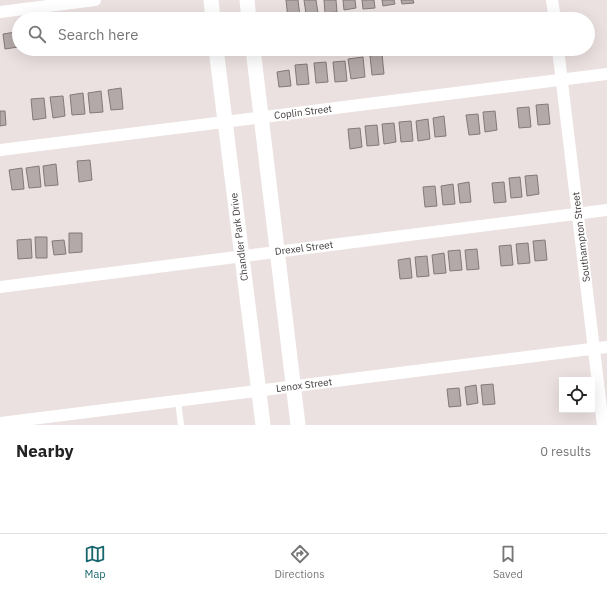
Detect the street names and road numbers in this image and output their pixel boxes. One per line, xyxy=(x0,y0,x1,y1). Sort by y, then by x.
street label: Coplin Street xyxy=(273,102,333,122)
street label: Southampton Street xyxy=(569,191,593,283)
street label: Chandler Park Drive xyxy=(227,192,251,282)
street label: Drexel Street xyxy=(274,238,334,258)
street label: Lenox Street xyxy=(275,375,333,395)

